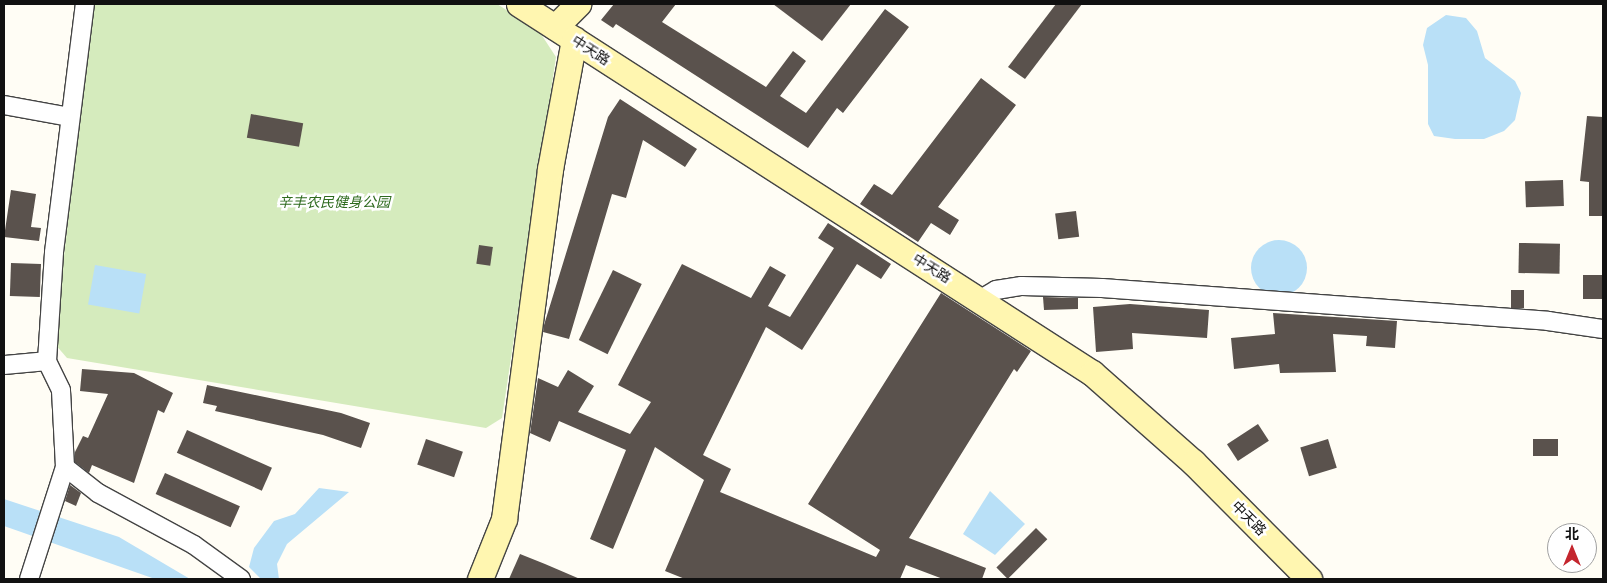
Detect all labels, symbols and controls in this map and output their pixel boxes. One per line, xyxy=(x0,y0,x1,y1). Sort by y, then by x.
street label: 中天路 xyxy=(569,32,613,68)
park label: 辛丰农民健身公园 xyxy=(278,194,390,210)
street label: 中天路 xyxy=(910,250,954,286)
street label: 中天路 xyxy=(1228,497,1270,539)
north arrow xyxy=(1547,523,1597,573)
text: 北 xyxy=(1565,526,1579,542)

